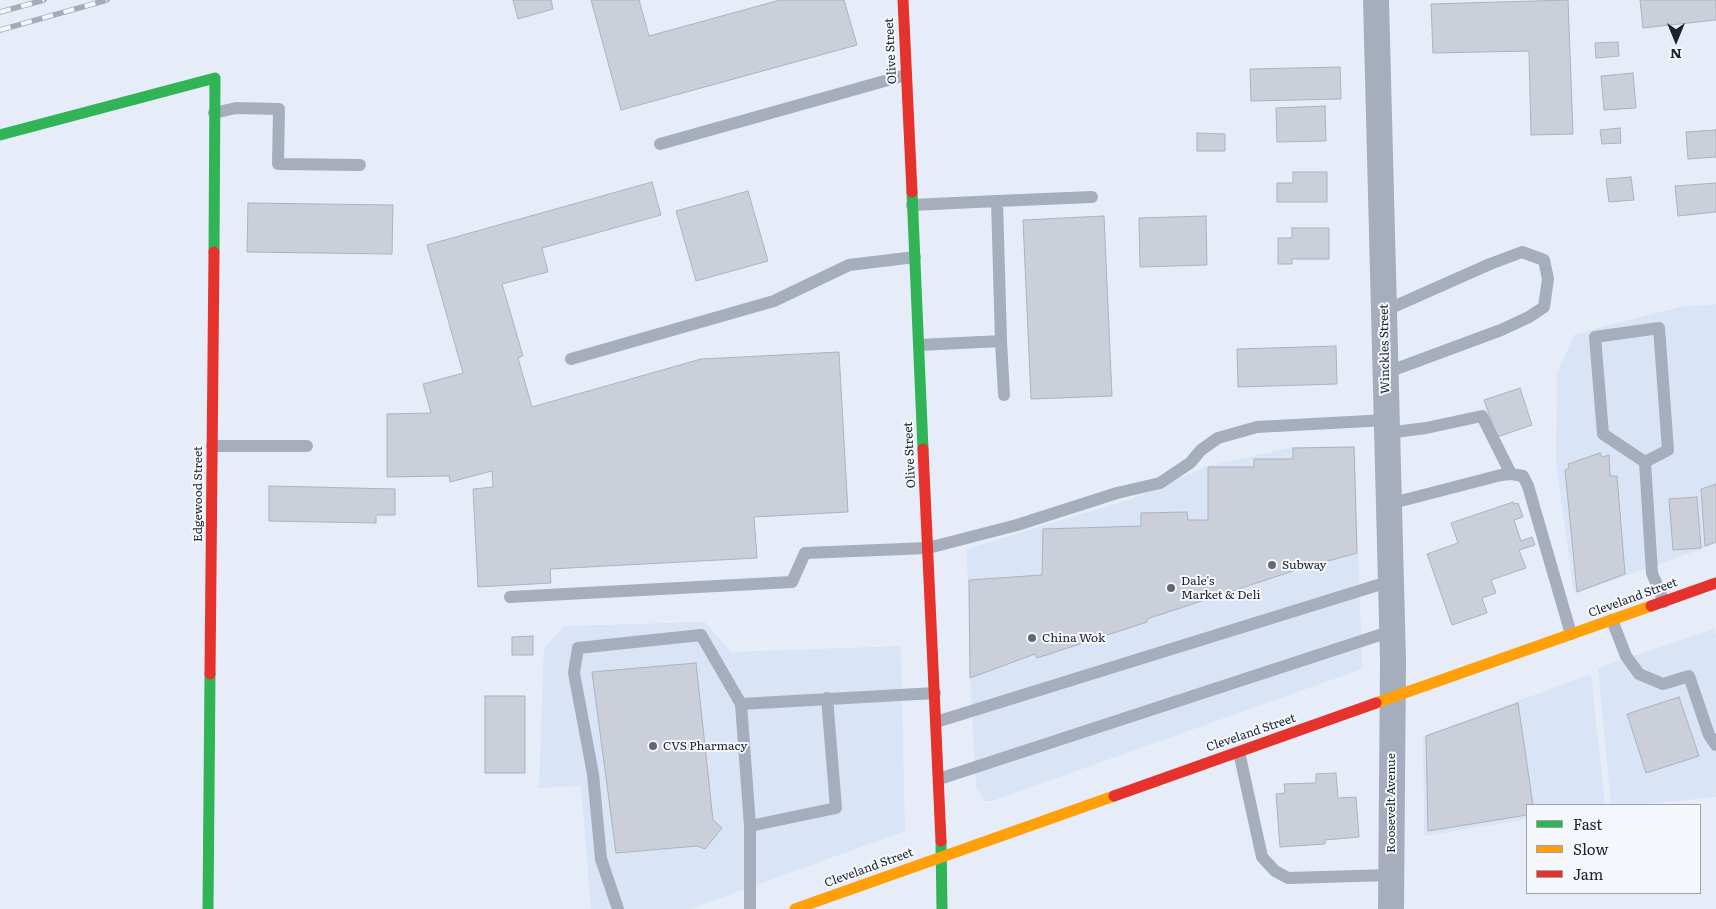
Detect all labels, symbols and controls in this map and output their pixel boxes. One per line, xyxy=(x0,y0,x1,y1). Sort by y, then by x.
north arrow xyxy=(1651,15,1701,65)
street label: Olive Street xyxy=(882,17,900,85)
text: N xyxy=(1670,45,1682,65)
street label: Winckles Street xyxy=(1377,304,1393,394)
street label: Olive Street xyxy=(901,421,919,489)
street label: Edgewood Street xyxy=(191,446,205,542)
place label: Subway xyxy=(1282,558,1327,572)
marker: Subway xyxy=(1266,559,1278,571)
place label: Dale's Market & Deli xyxy=(1181,574,1260,602)
street label: Cleveland Street xyxy=(1587,575,1679,621)
marker: Dale's Market & Deli xyxy=(1165,582,1177,594)
place label: China Wok xyxy=(1042,631,1105,645)
marker: China Wok xyxy=(1026,632,1038,644)
street label: Cleveland Street xyxy=(1205,711,1297,755)
place label: CVS Pharmacy xyxy=(663,739,747,753)
marker: CVS Pharmacy xyxy=(647,740,659,752)
street label: Roosevelt Avenue xyxy=(1384,753,1398,853)
legend xyxy=(1526,804,1701,894)
text: Fast xyxy=(1573,812,1602,835)
text: Slow xyxy=(1573,837,1608,860)
street label: Cleveland Street xyxy=(823,845,915,891)
text: Jam xyxy=(1573,862,1603,885)

